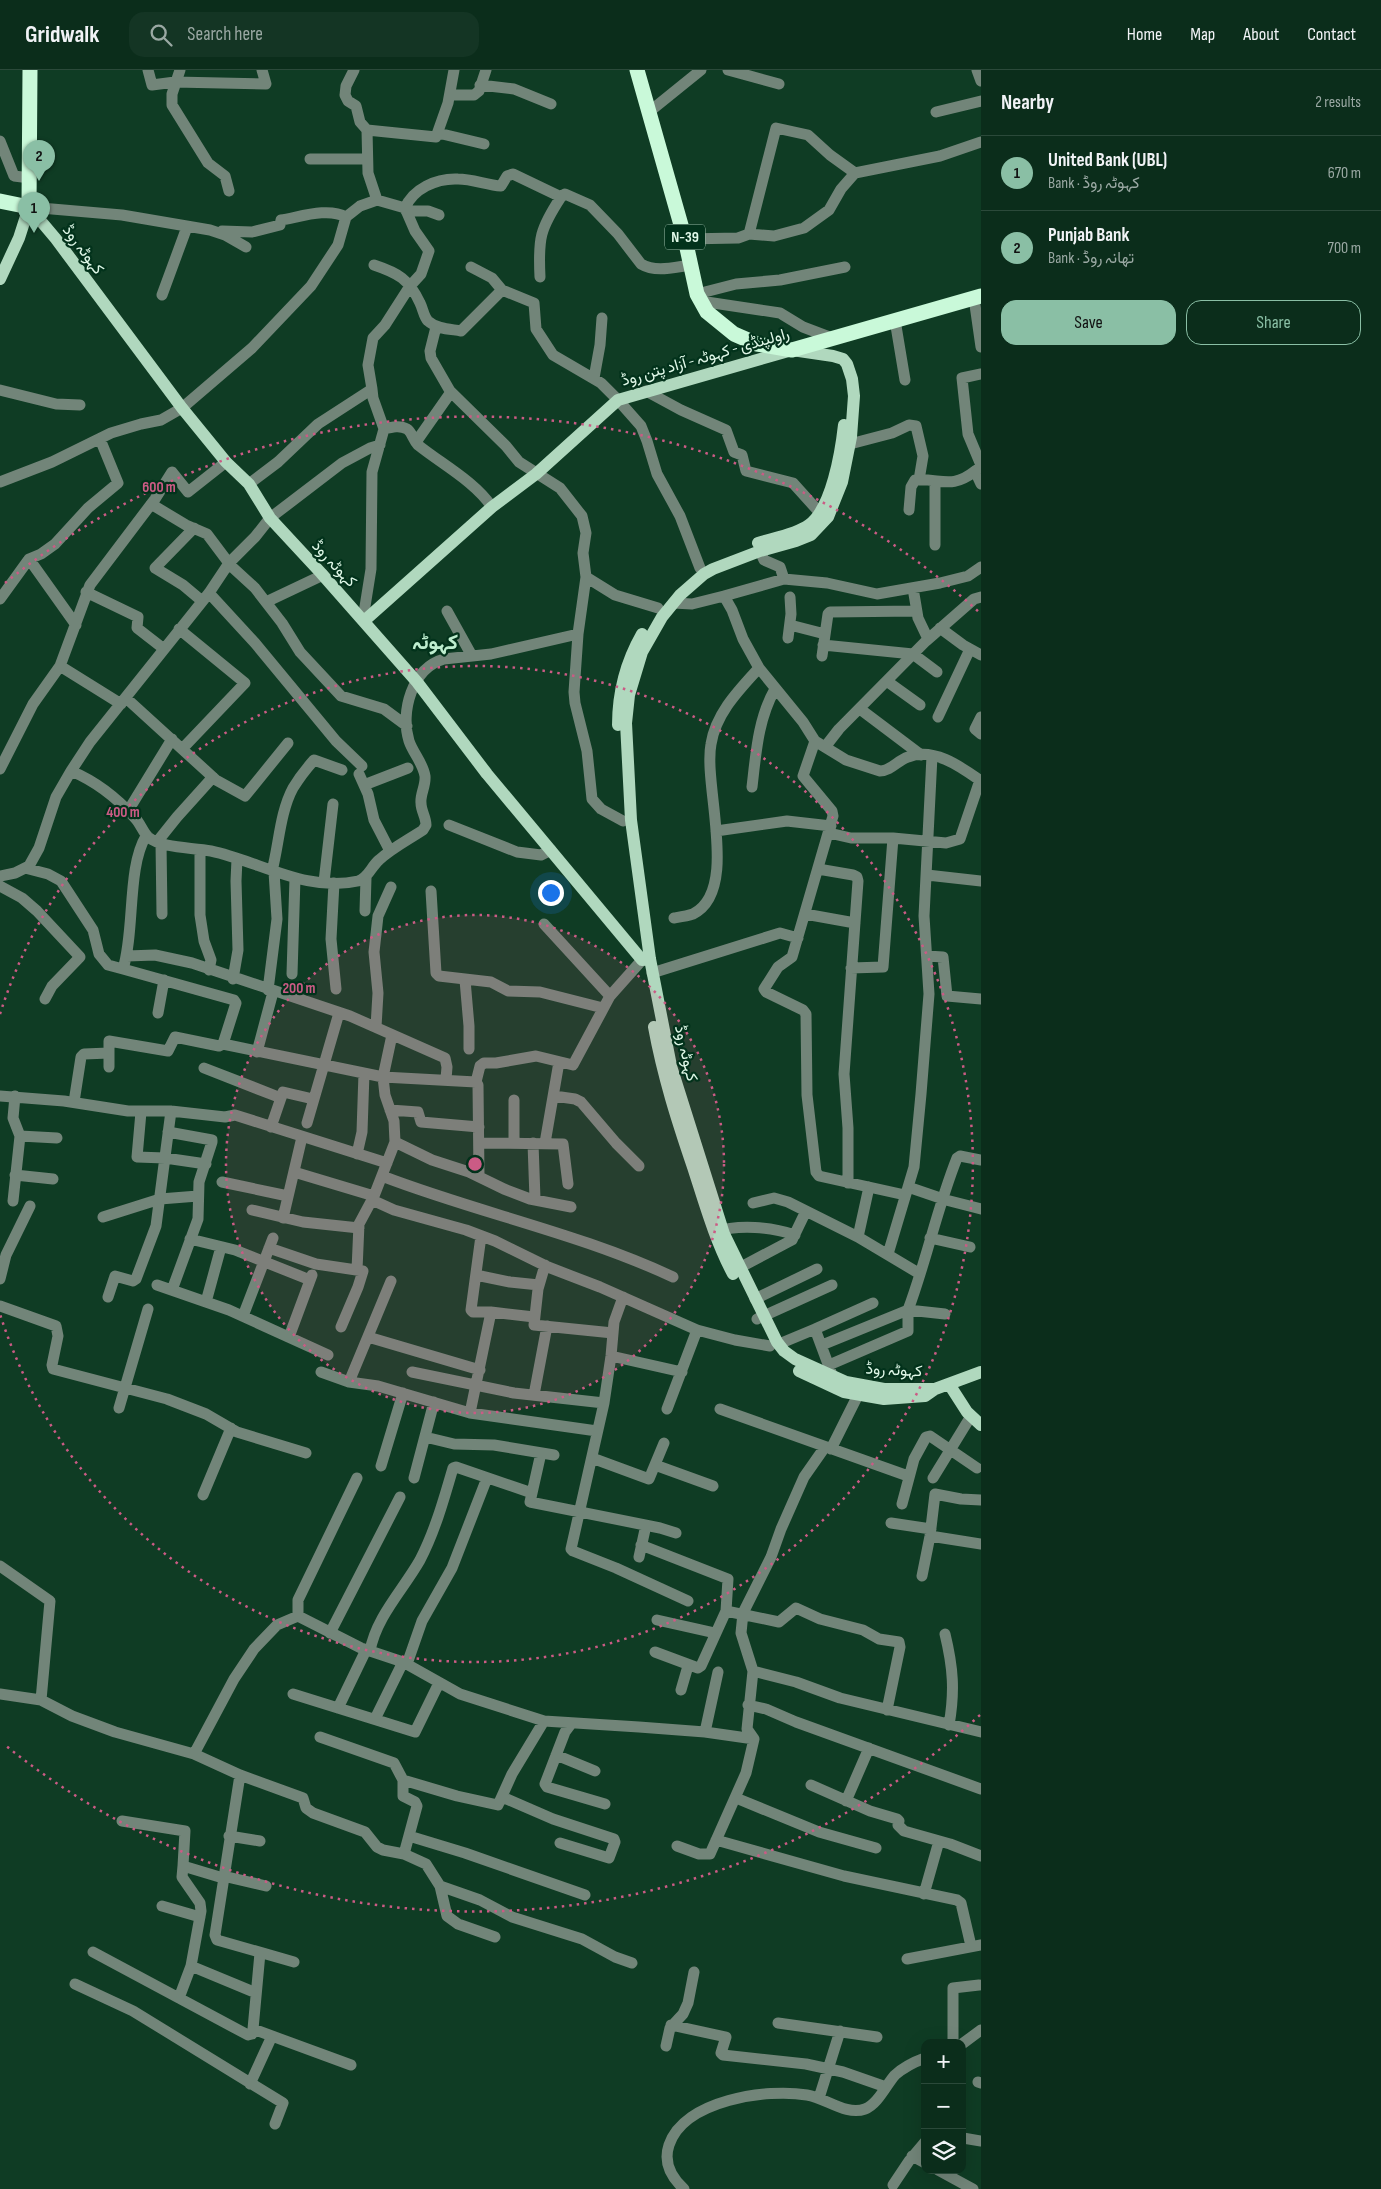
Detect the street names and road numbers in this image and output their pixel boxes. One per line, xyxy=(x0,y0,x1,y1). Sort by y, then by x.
street label: کہوٹہ روڈ xyxy=(58,221,108,278)
road number: N-39 xyxy=(665,224,705,250)
street label: راولپنڈی - کہوٹہ - آزاد پتن روڈ xyxy=(619,324,792,392)
street label: کہوٹہ روڈ xyxy=(308,537,360,591)
street label: کہوٹہ روڈ xyxy=(670,1023,701,1083)
street label: کہوٹہ روڈ xyxy=(865,1360,923,1381)

